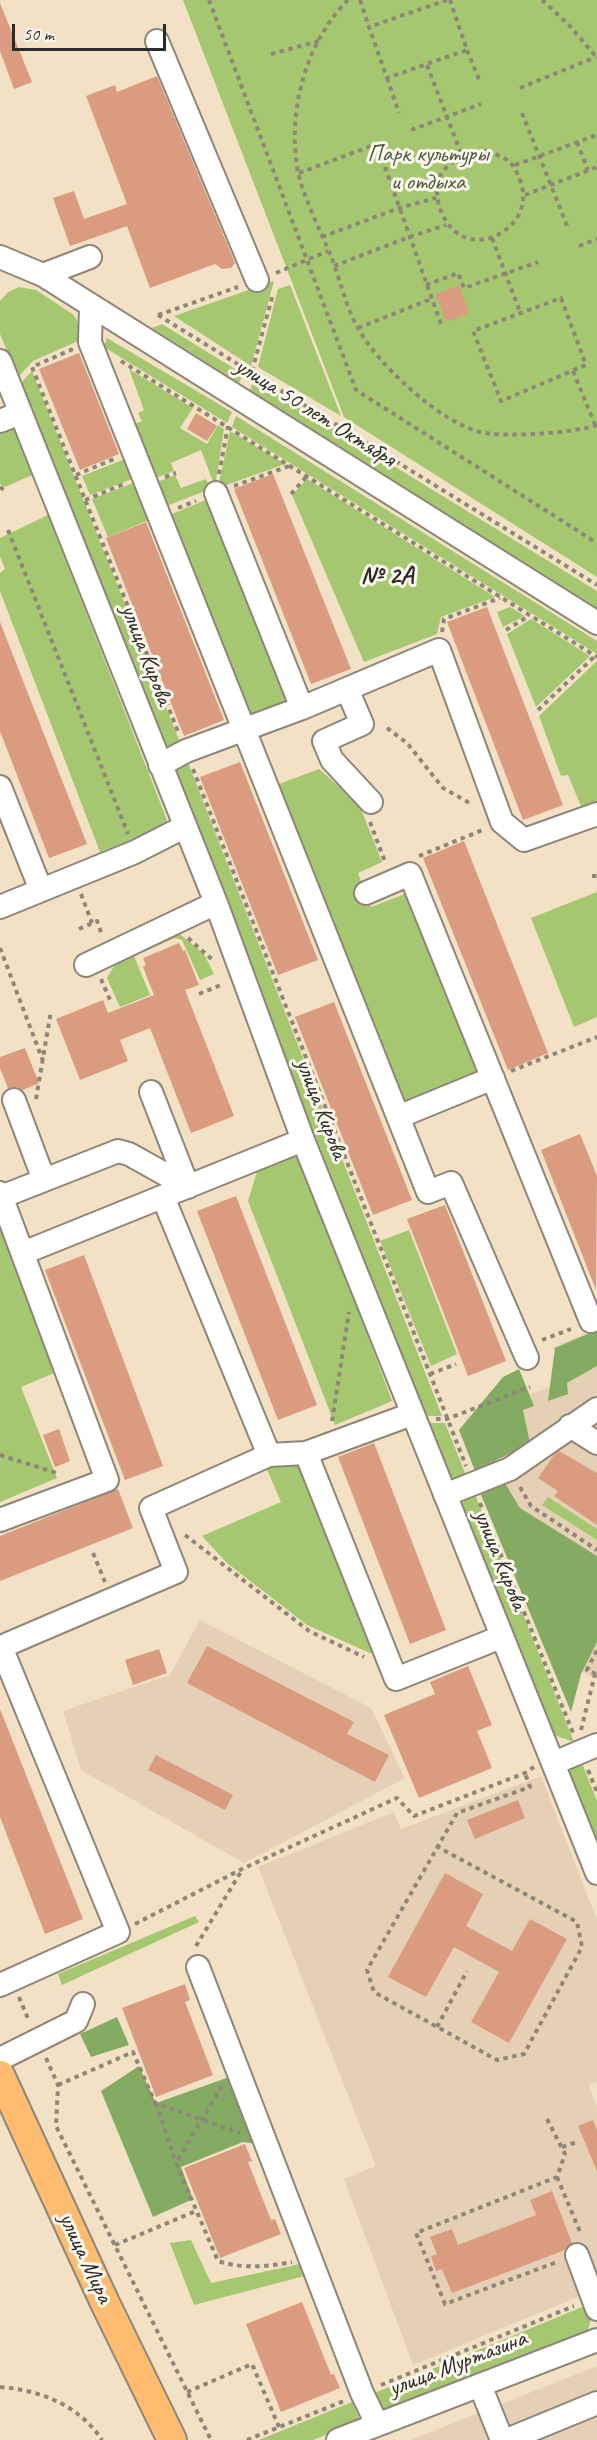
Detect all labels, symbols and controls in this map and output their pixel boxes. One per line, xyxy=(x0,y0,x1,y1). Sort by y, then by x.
scale bar xyxy=(15,12,170,50)
text: 50 m xyxy=(23,23,54,45)
park label: Парк культуры и отдыха xyxy=(367,141,489,197)
street label: улица 50 лет Октября xyxy=(229,352,401,474)
district label: № 2А xyxy=(361,560,413,592)
street label: улица Кирова xyxy=(114,601,178,709)
street label: улица Кирова xyxy=(289,1055,353,1163)
street label: улица Кирова xyxy=(467,1506,533,1614)
street label: улица Мира xyxy=(52,2208,118,2308)
street label: улица Муртазина xyxy=(385,2324,531,2404)

